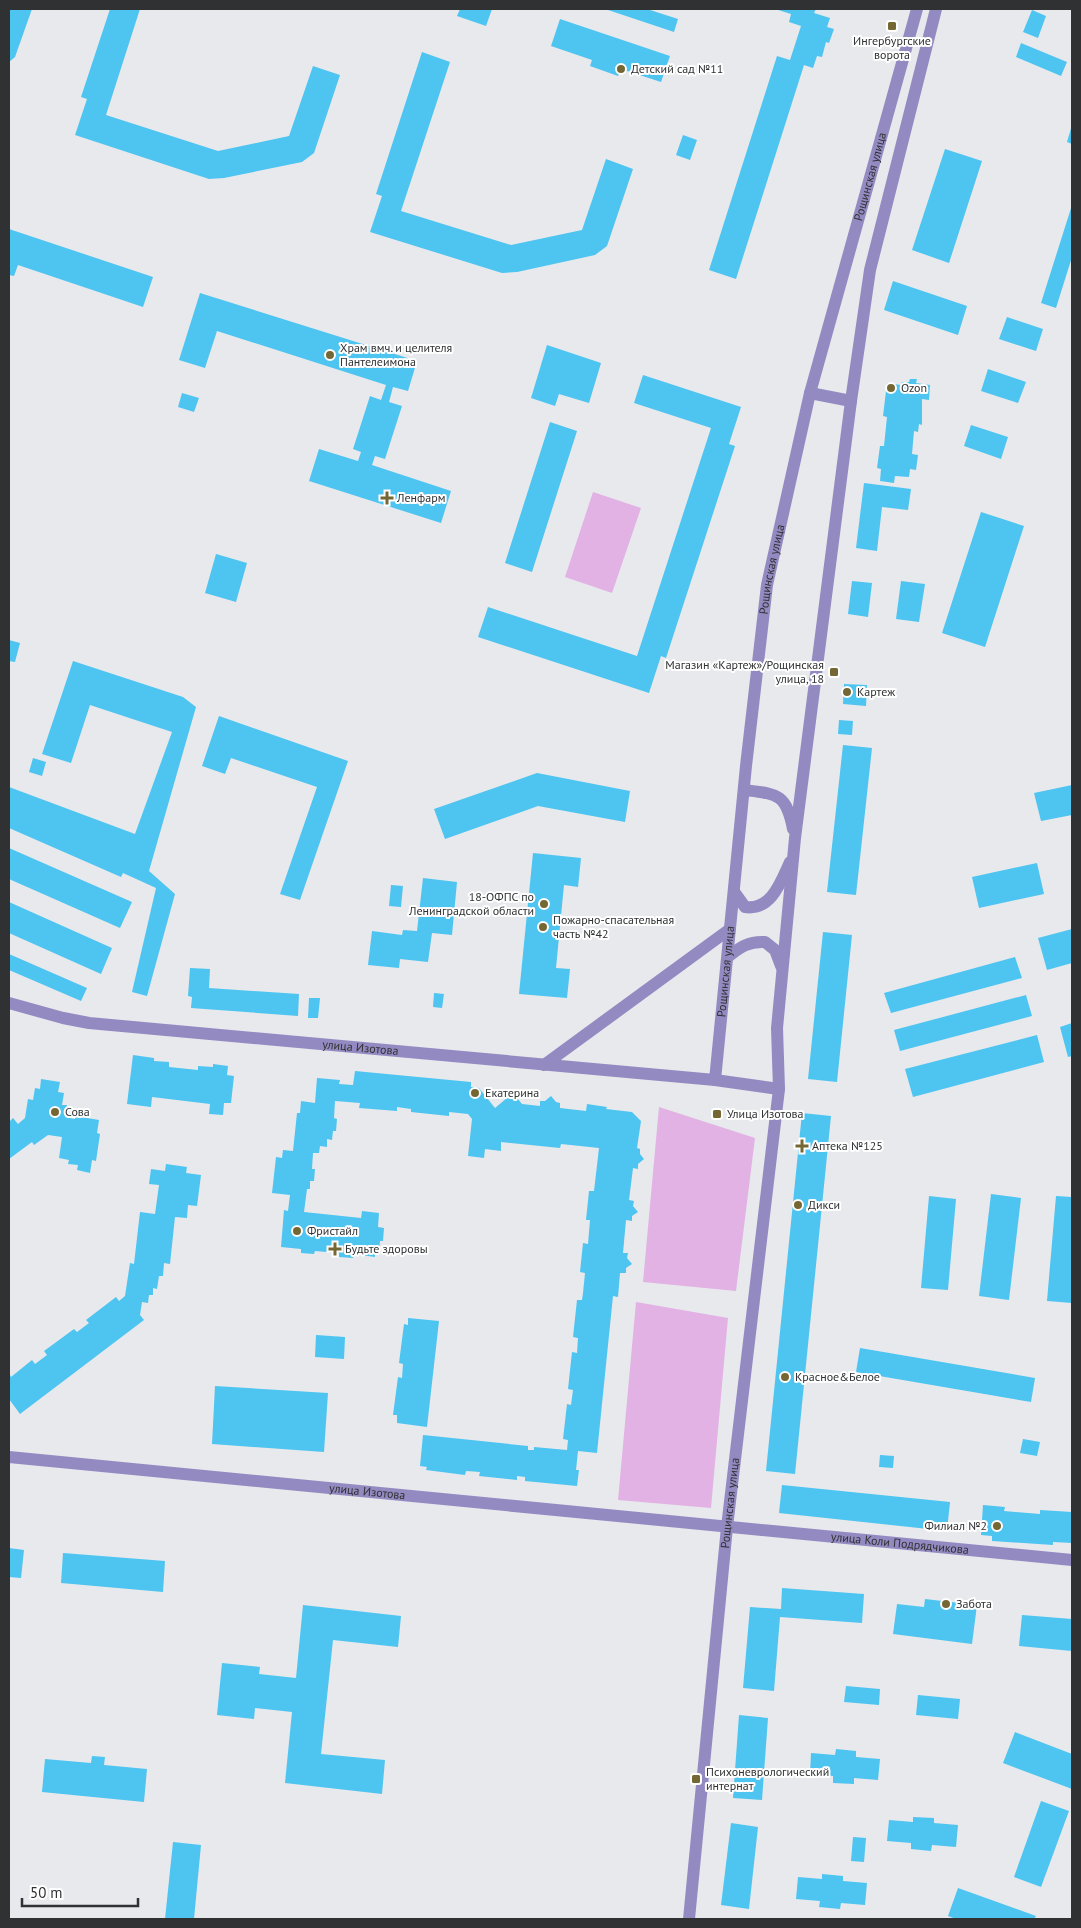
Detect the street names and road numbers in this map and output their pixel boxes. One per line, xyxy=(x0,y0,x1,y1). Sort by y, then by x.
street label: Рощинская улица xyxy=(850,131,889,223)
street label: Рощинская улица xyxy=(756,523,787,615)
street label: Рощинская улица xyxy=(713,925,737,1018)
street label: улица Изотова xyxy=(322,1036,399,1058)
street label: Рощинская улица xyxy=(717,1457,742,1549)
street label: улица Изотова xyxy=(329,1480,406,1502)
street label: улица Коли Подрядчикова xyxy=(830,1529,970,1557)

